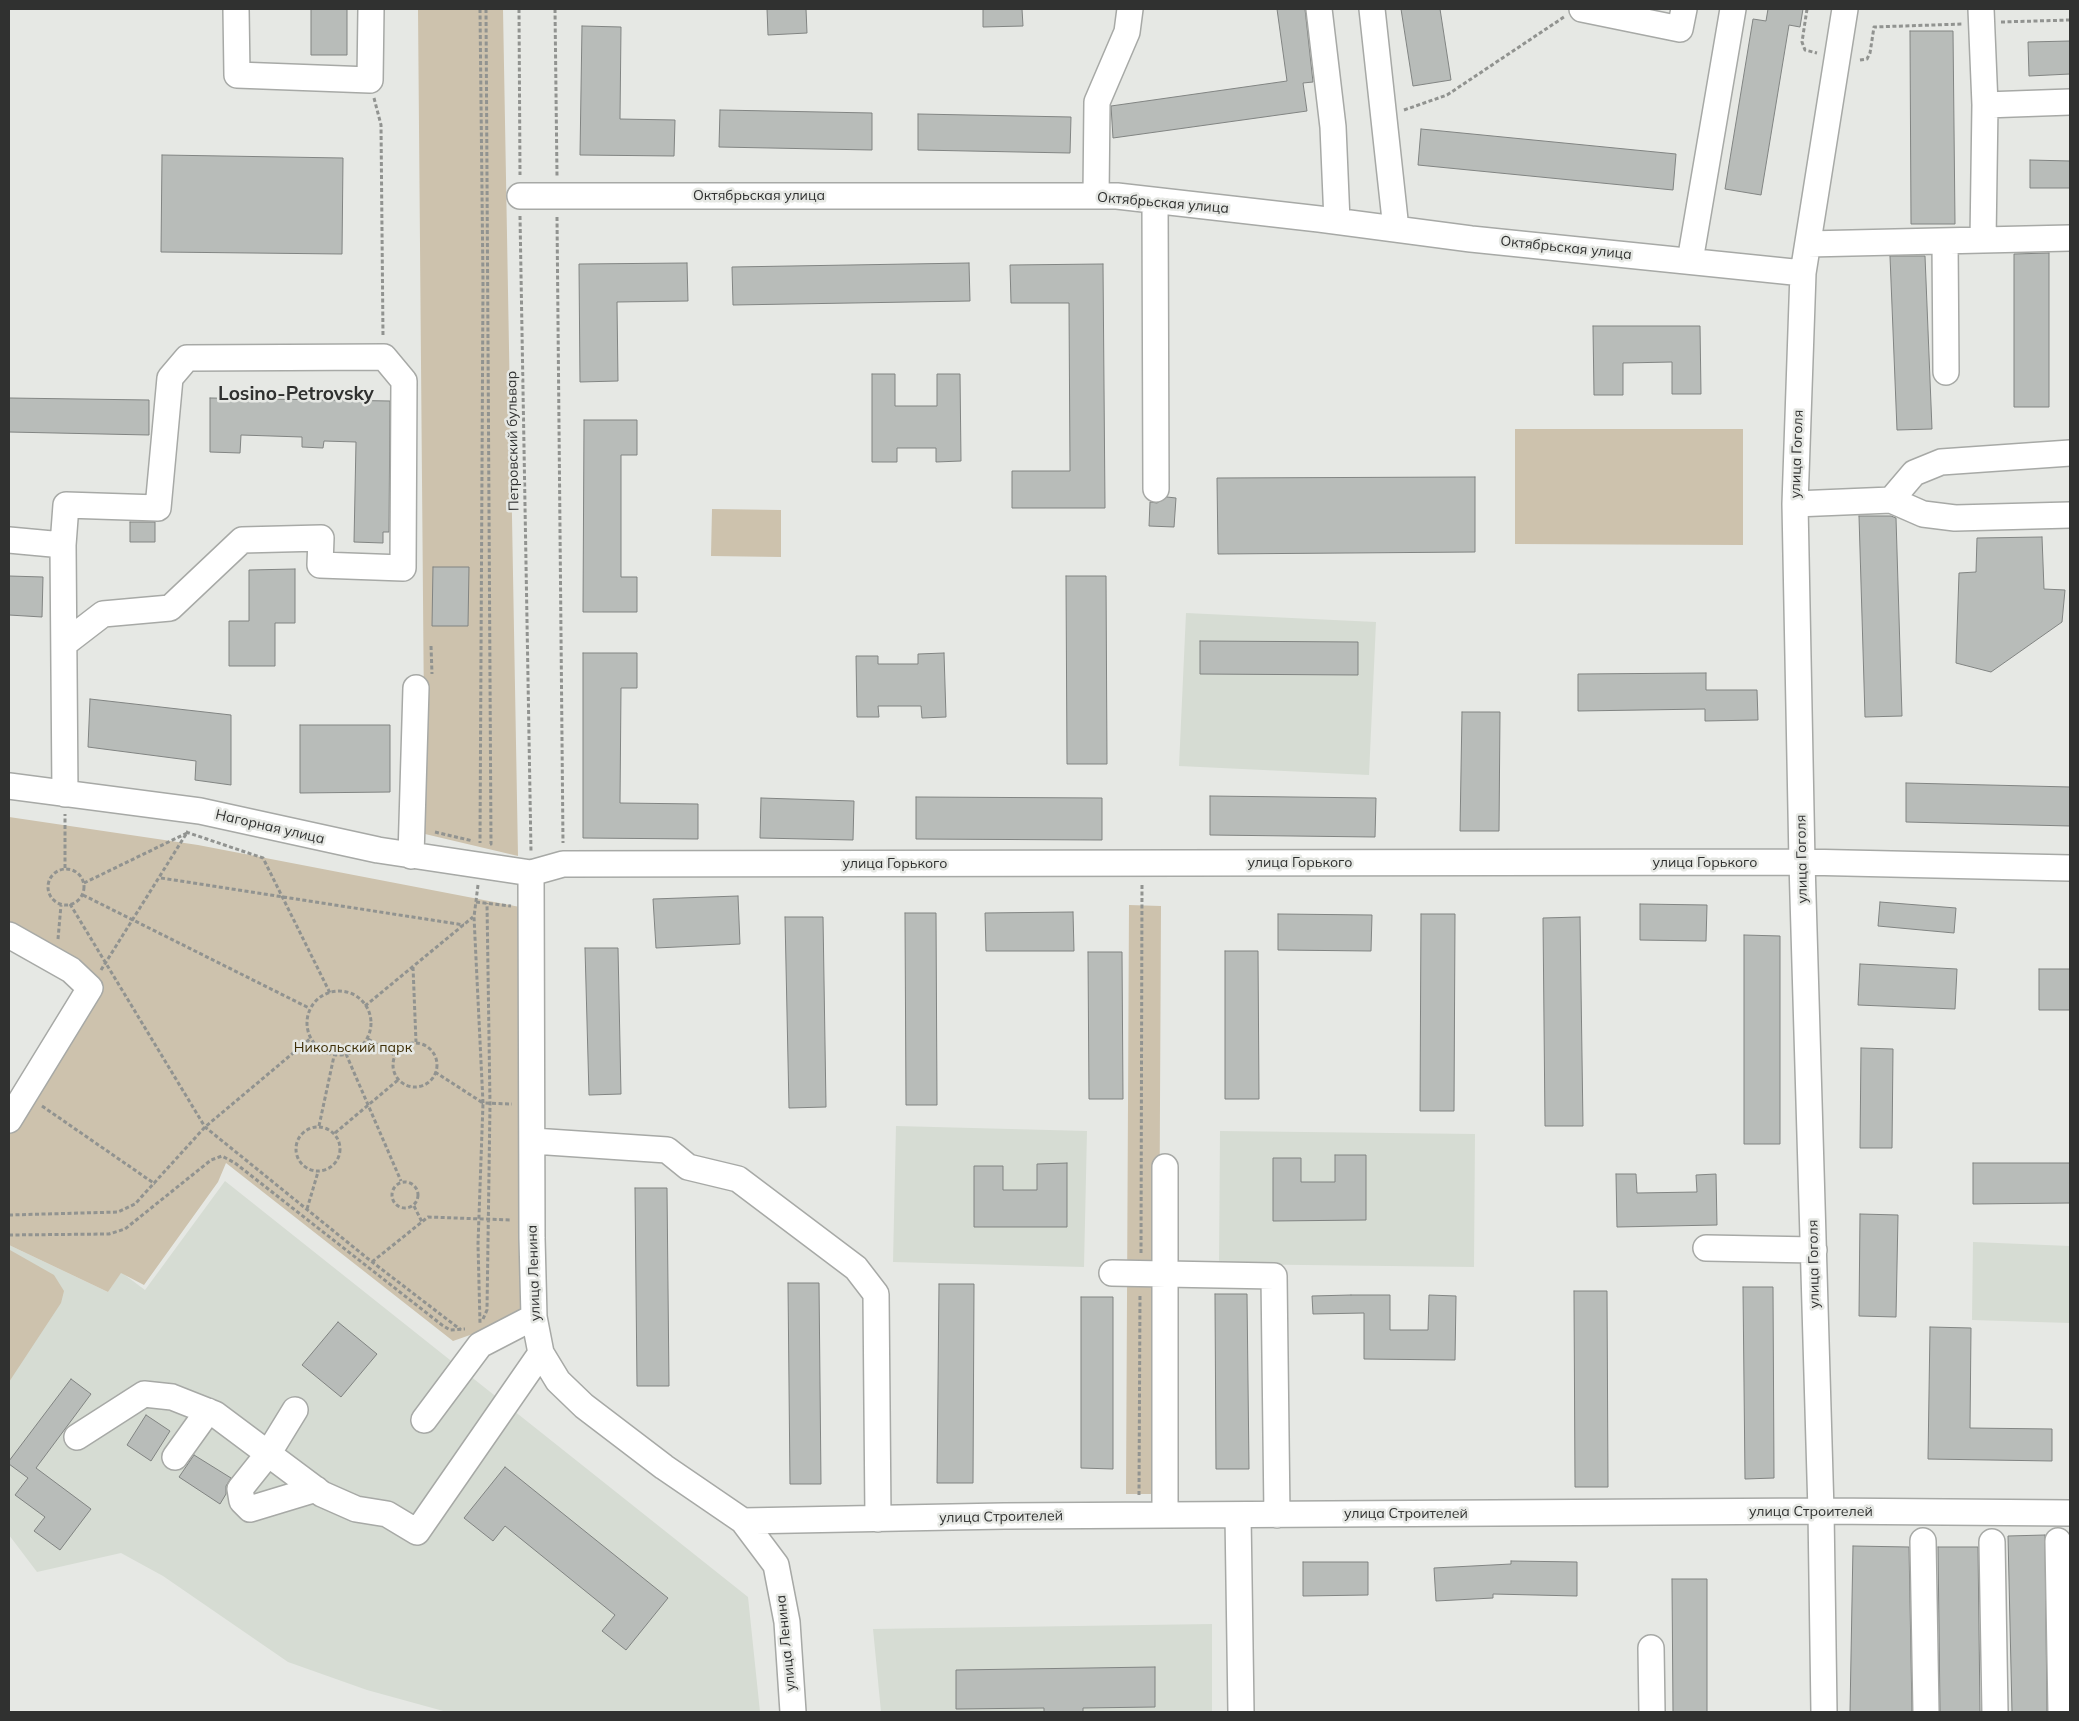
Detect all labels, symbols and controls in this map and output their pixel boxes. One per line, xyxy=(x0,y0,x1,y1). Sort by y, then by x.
street label: Октябрьская улица xyxy=(693,188,825,204)
street label: Октябрьская улица xyxy=(1096,189,1230,217)
street label: Октябрьская улица xyxy=(1499,233,1633,263)
street label: Петровский бульвар xyxy=(503,371,523,511)
district label: Losino-Petrovsky xyxy=(218,383,374,405)
street label: улица Гоголя xyxy=(1787,409,1807,499)
street label: Нагорная улица xyxy=(214,806,326,848)
street label: улица Гоголя xyxy=(1793,814,1811,904)
street label: улица Горького xyxy=(1248,855,1352,871)
street label: улица Горького xyxy=(1653,855,1757,871)
street label: улица Горького xyxy=(843,856,947,872)
park label: Никольский парк xyxy=(294,1040,412,1056)
street label: улица Гоголя xyxy=(1805,1219,1823,1309)
street label: улица Ленина xyxy=(524,1224,544,1322)
street label: улица Строителей xyxy=(1749,1504,1873,1520)
street label: улица Строителей xyxy=(1344,1506,1468,1522)
street label: улица Строителей xyxy=(939,1508,1063,1526)
street label: улица Ленина xyxy=(773,1594,799,1692)

